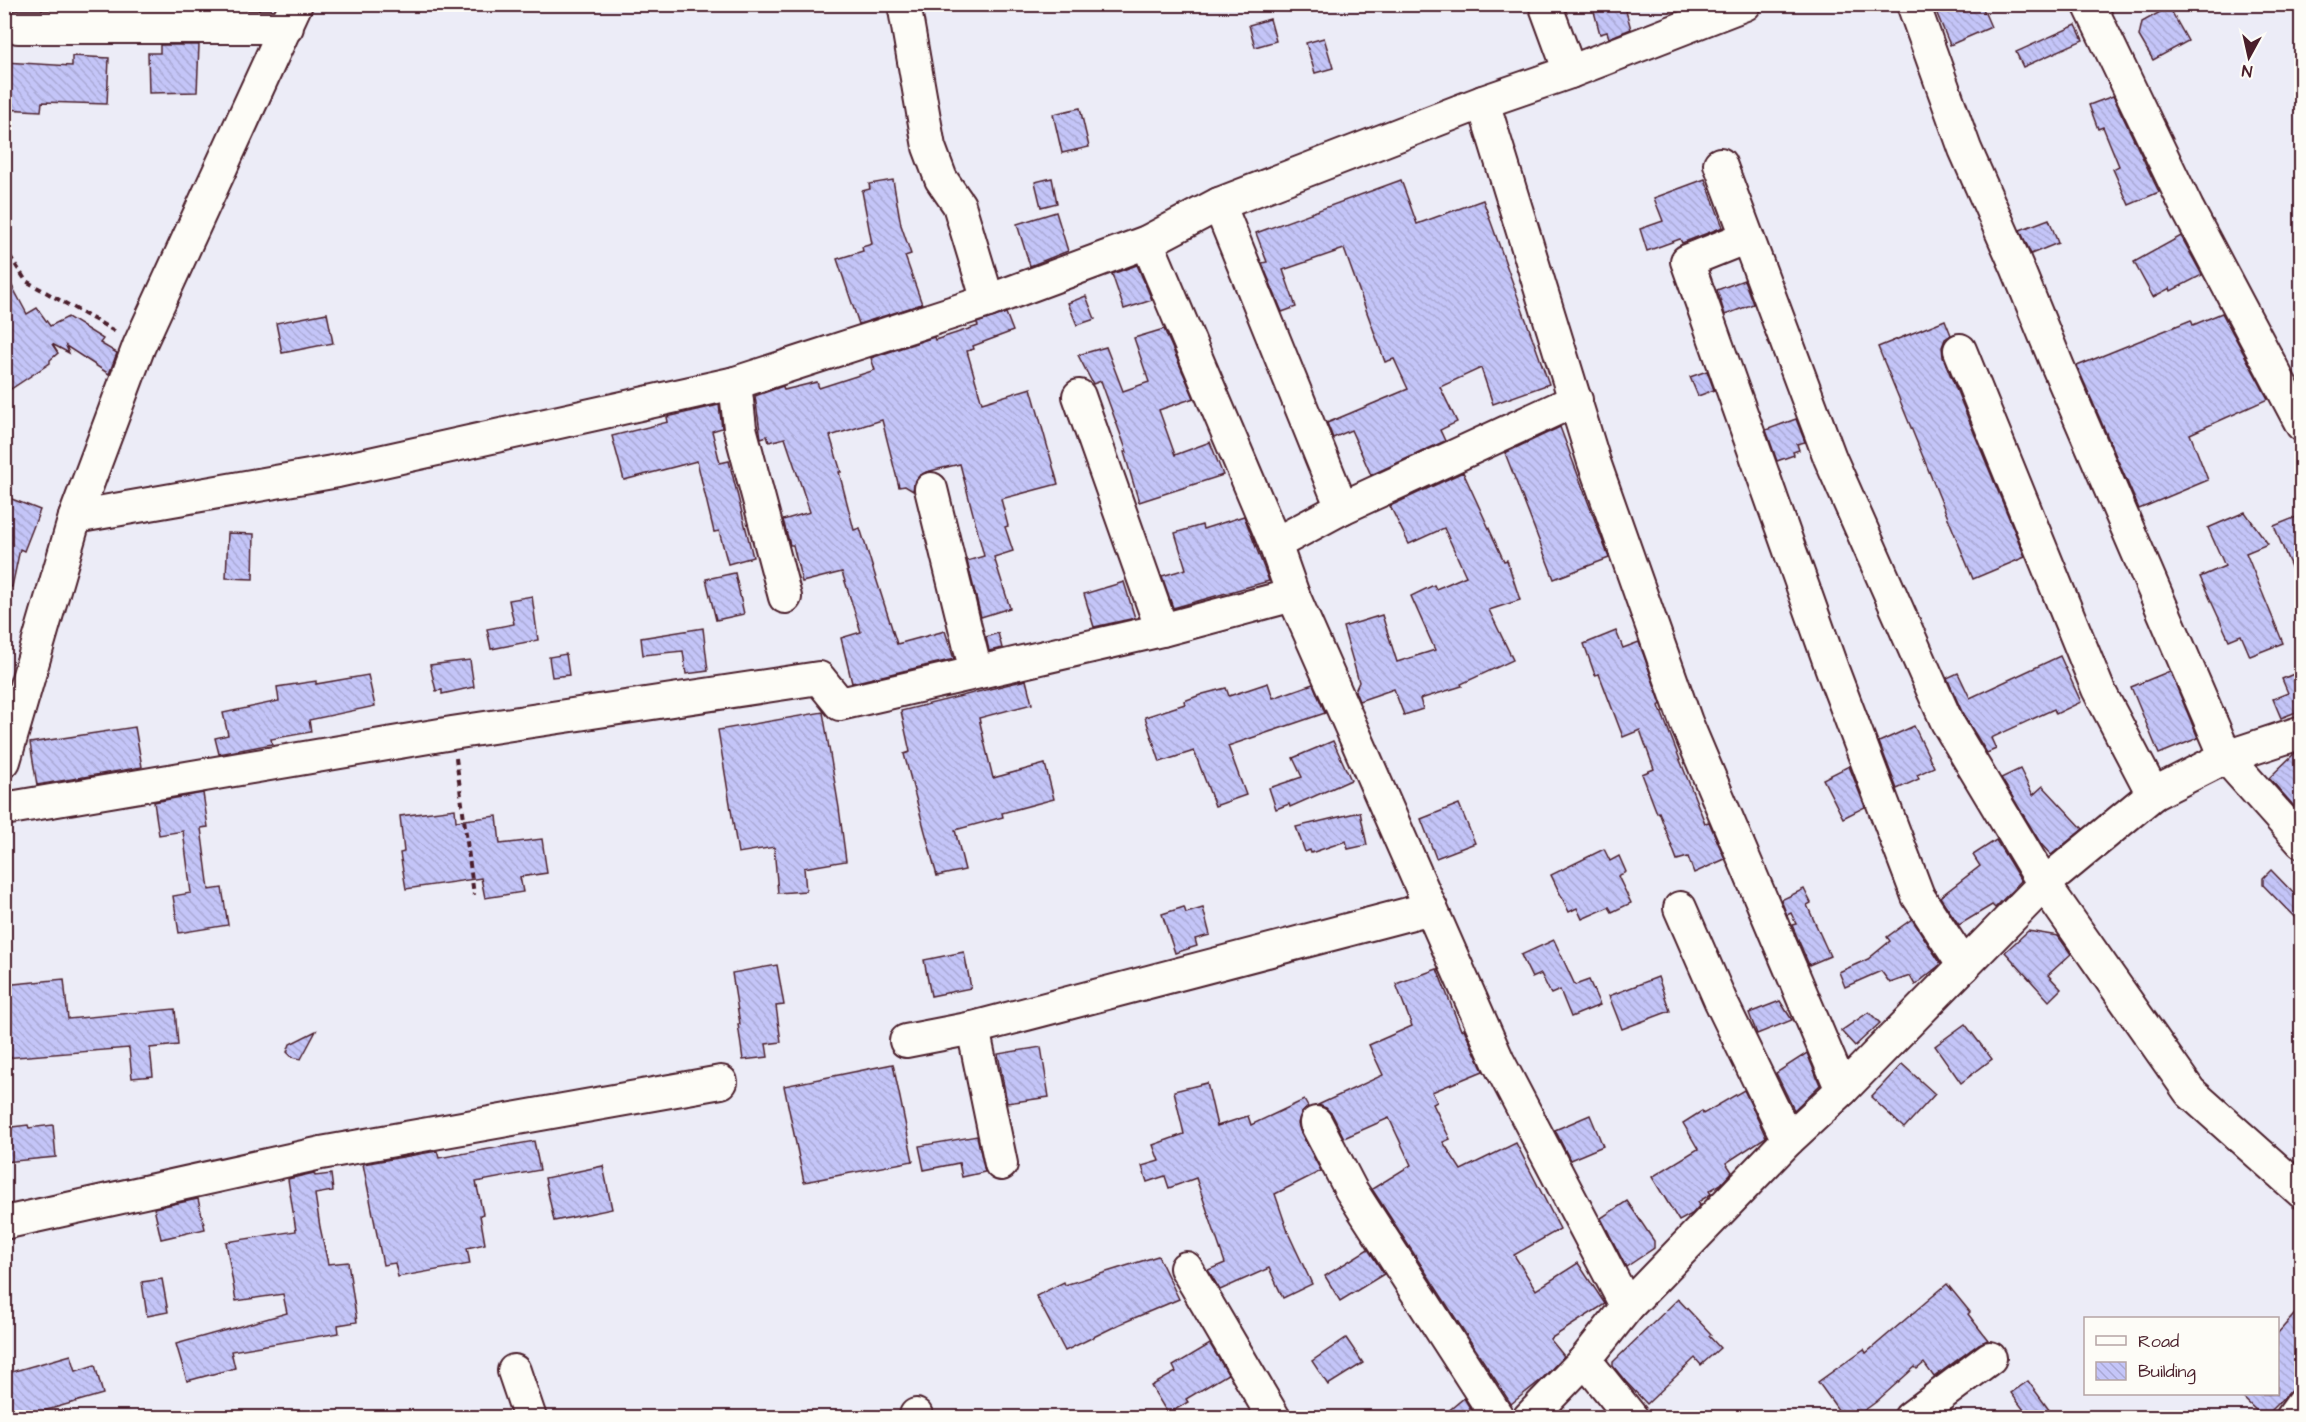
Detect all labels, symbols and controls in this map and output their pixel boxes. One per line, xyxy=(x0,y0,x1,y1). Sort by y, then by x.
north arrow xyxy=(2219,27,2279,87)
text: N xyxy=(2241,59,2254,82)
legend xyxy=(2084,1317,2279,1395)
text: Road xyxy=(2138,1329,2179,1354)
text: Building xyxy=(2138,1359,2196,1385)

